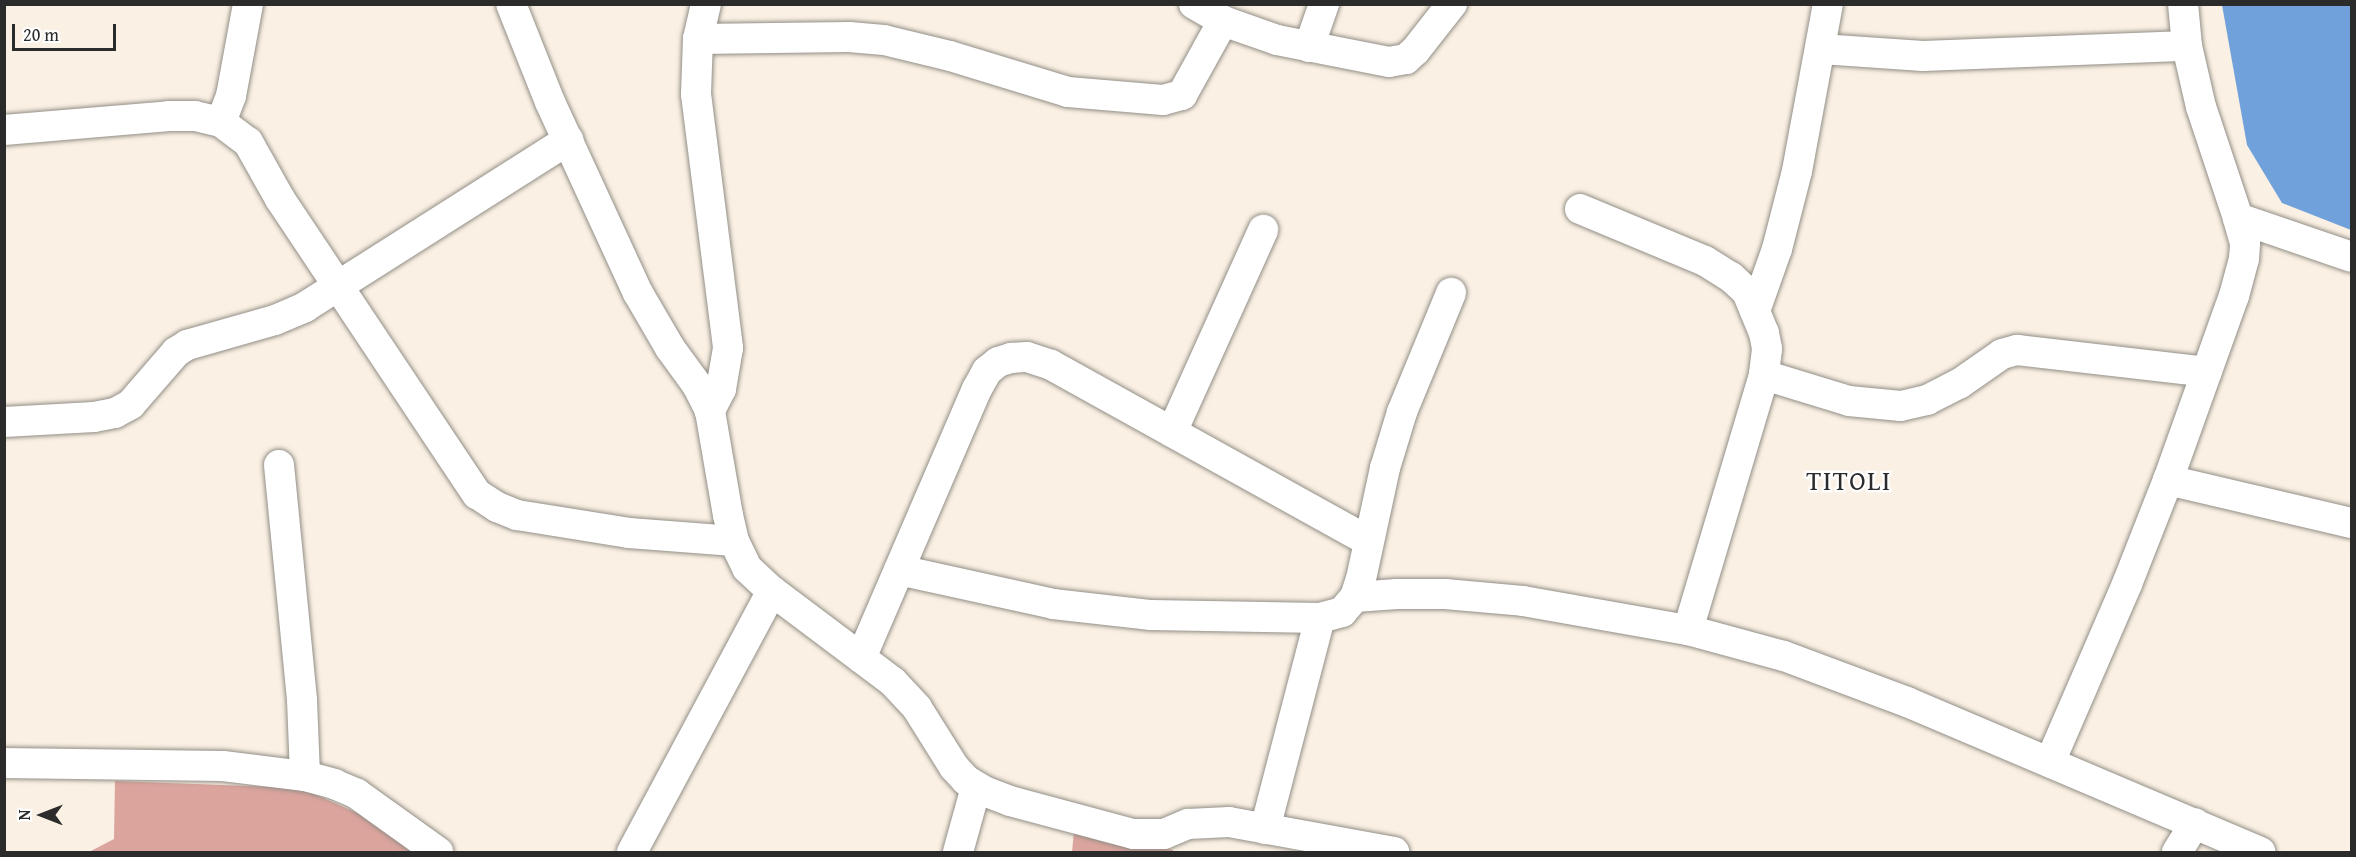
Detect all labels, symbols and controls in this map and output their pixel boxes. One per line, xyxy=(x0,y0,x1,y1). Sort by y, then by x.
scale bar xyxy=(15,12,118,50)
text: 20 m xyxy=(23,21,59,48)
district label: TITOLI xyxy=(1806,465,1892,497)
north arrow xyxy=(12,785,72,845)
text: N xyxy=(12,810,36,820)

